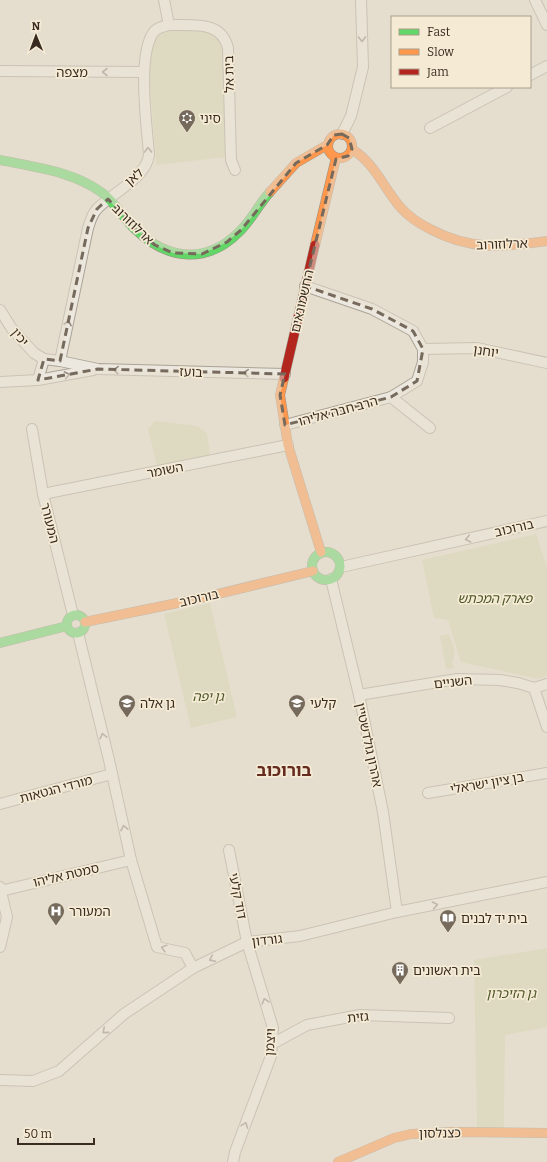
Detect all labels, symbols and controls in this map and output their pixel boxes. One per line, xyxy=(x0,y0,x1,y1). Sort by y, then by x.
north arrow xyxy=(16,16,56,56)
legend xyxy=(391,16,531,88)
text: N xyxy=(31,20,41,33)
text: Fast xyxy=(427,25,451,39)
one-way arrow xyxy=(358,36,366,42)
text: Slow xyxy=(427,45,454,59)
street label: בית אל xyxy=(221,55,237,93)
street label: מצפה xyxy=(56,65,88,80)
text: Jam xyxy=(426,65,449,79)
one-way arrow xyxy=(102,68,108,76)
synagogue icon: סיני xyxy=(177,108,197,133)
place label: סיני xyxy=(200,111,221,126)
one-way arrow xyxy=(144,147,153,153)
street label: לאן xyxy=(122,165,146,189)
street label: ארלוזורוב xyxy=(109,201,157,247)
street label: ארלוזורוב xyxy=(476,236,528,252)
street label: החשמונאים xyxy=(287,268,317,334)
one-way arrow xyxy=(63,320,72,326)
street label: יכין xyxy=(8,325,32,349)
street label: יוחנן xyxy=(472,342,500,360)
street label: בועז xyxy=(179,364,203,380)
one-way arrow xyxy=(113,365,119,374)
one-way arrow xyxy=(243,369,249,377)
one-way arrow xyxy=(63,371,70,379)
street label: הרב חבה אליהו xyxy=(297,393,379,429)
street label: השומר xyxy=(145,459,185,481)
street label: המעורר xyxy=(38,501,62,545)
street label: בורוכוב xyxy=(493,516,535,540)
one-way arrow xyxy=(465,534,471,542)
street label: בורוכוב xyxy=(178,586,220,610)
park label: פארק המכתש xyxy=(458,591,534,606)
street label: השניים xyxy=(433,673,473,691)
park label: גן יפה xyxy=(192,689,225,704)
school or university icon: גן אלה xyxy=(117,693,137,718)
school or university icon: קלעי xyxy=(287,693,307,718)
place label: גן אלה xyxy=(140,696,175,711)
place label: קלעי xyxy=(310,696,336,711)
street label: אהרון גולדשטיין xyxy=(353,701,385,789)
one-way arrow xyxy=(99,732,108,739)
district label: בורוכוב xyxy=(256,760,312,781)
street label: בן ציון ישראלי xyxy=(449,769,525,797)
street label: מורדי הגטאות xyxy=(18,772,94,806)
one-way arrow xyxy=(120,825,128,831)
street label: סמטת אליהו xyxy=(32,860,100,890)
street label: דוד קלעי xyxy=(226,871,250,921)
hospital icon: המעורר xyxy=(46,901,66,926)
one-way arrow xyxy=(432,901,438,909)
place label: המעורר xyxy=(69,904,111,919)
library icon: בית יד לבנים xyxy=(438,908,458,933)
place label: בית יד לבנים xyxy=(461,911,528,926)
street label: גורדון xyxy=(251,931,283,949)
one-way arrow xyxy=(161,945,167,953)
one-way arrow xyxy=(209,954,216,962)
building icon: בית ראשונים xyxy=(390,960,410,985)
place label: בית ראשונים xyxy=(413,963,481,978)
park label: גן הזיכרון xyxy=(486,986,537,1001)
one-way arrow xyxy=(261,998,270,1005)
street label: גזית xyxy=(347,1009,370,1025)
one-way arrow xyxy=(102,1027,109,1034)
street label: ויצמן xyxy=(262,1028,278,1056)
scale bar xyxy=(18,1120,94,1146)
one-way arrow xyxy=(241,1122,249,1129)
street label: כצנלסון xyxy=(419,1125,461,1141)
text: 50 m xyxy=(24,1127,53,1141)

